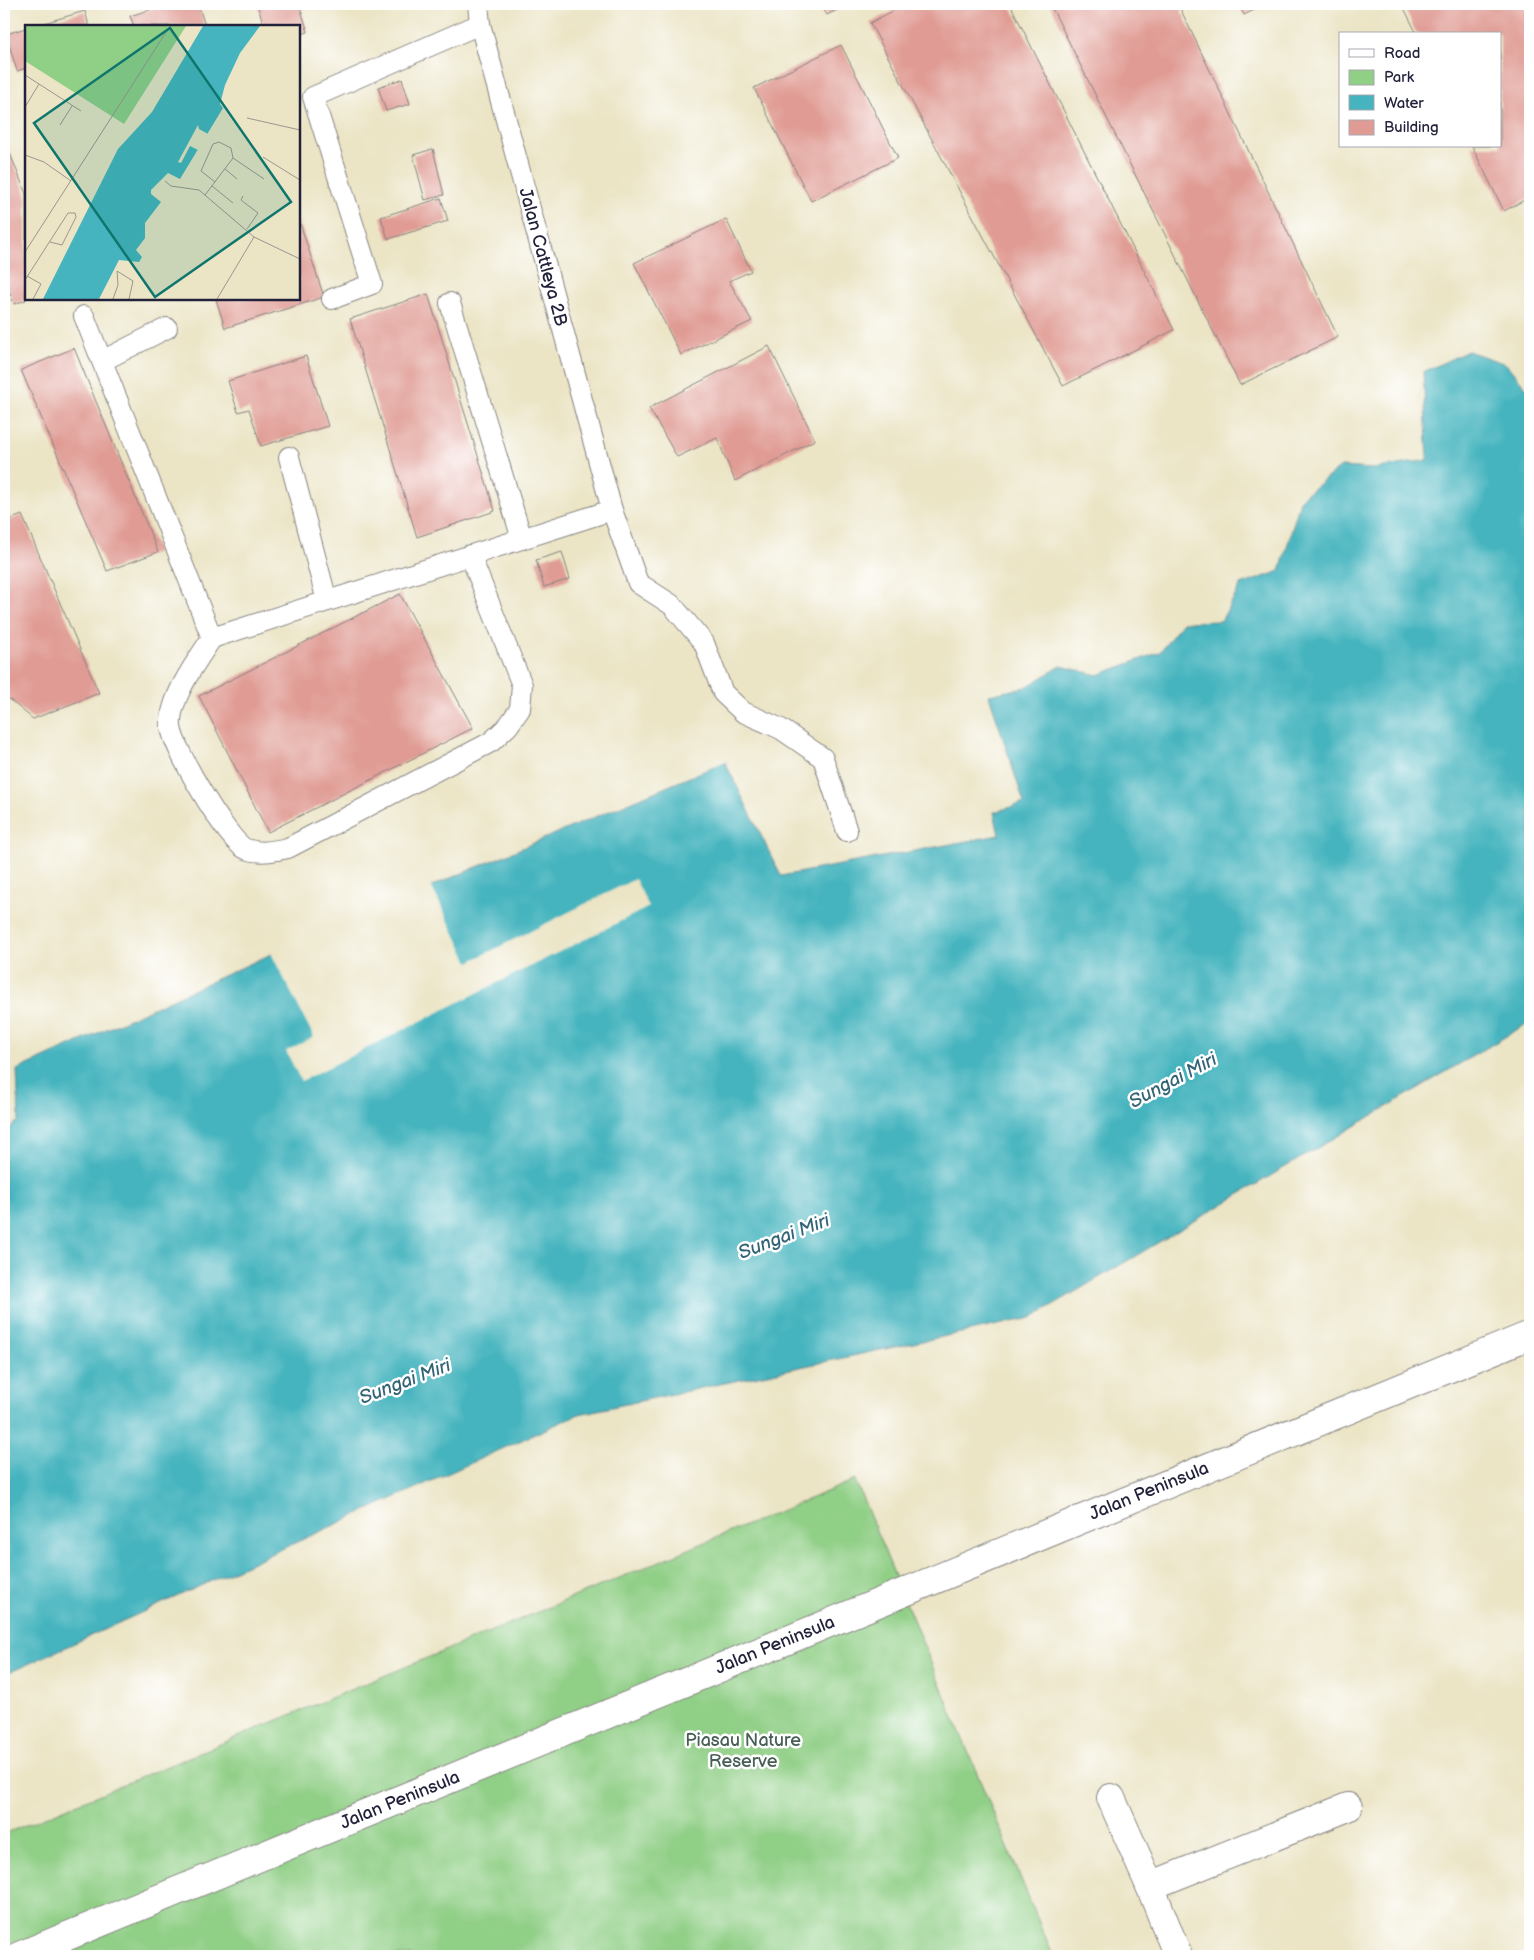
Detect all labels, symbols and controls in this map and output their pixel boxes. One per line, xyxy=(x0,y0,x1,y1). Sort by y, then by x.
inset map xyxy=(25,25,300,300)
legend xyxy=(1339,32,1502,148)
text: Road xyxy=(1384,44,1420,63)
text: Park xyxy=(1384,68,1415,87)
text: Water xyxy=(1384,94,1424,113)
text: Building xyxy=(1384,118,1439,137)
street label: Jalan Cattleya 2B xyxy=(514,186,572,328)
water label: Sungai Miri xyxy=(1125,1048,1221,1114)
water label: Sungai Miri xyxy=(735,1209,834,1265)
water label: Sungai Miri xyxy=(356,1354,455,1410)
street label: Jalan Peninsula xyxy=(1086,1457,1212,1525)
street label: Jalan Peninsula xyxy=(712,1611,838,1679)
park label: Piasau Nature Reserve xyxy=(685,1730,801,1772)
street label: Jalan Peninsula xyxy=(337,1766,463,1834)

